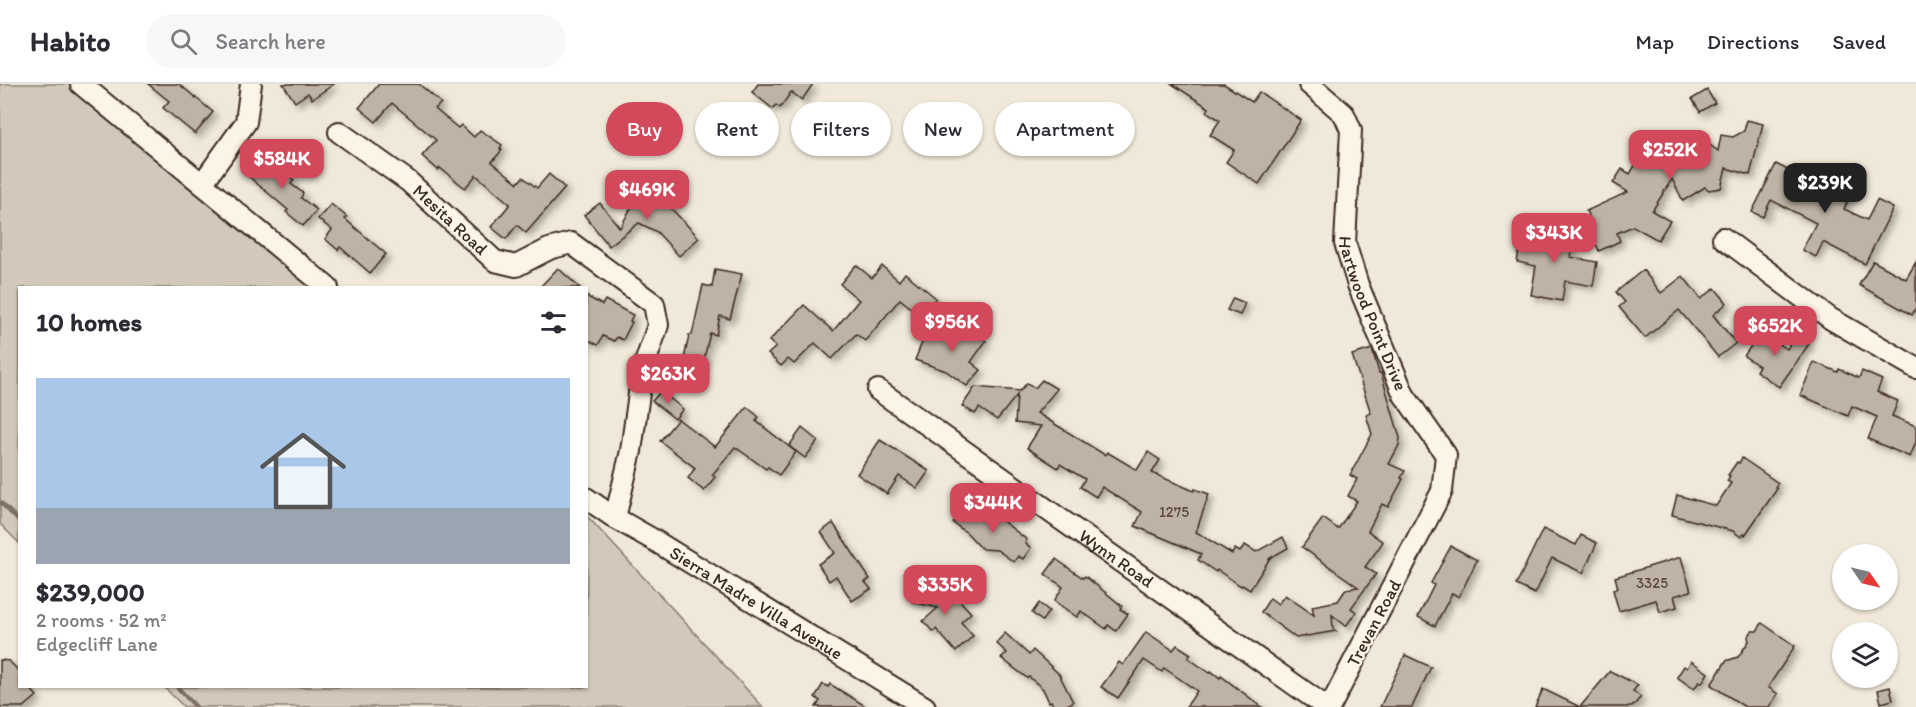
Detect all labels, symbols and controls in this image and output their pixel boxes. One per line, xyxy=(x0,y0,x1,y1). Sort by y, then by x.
search box xyxy=(146,14,566,68)
text: Habito xyxy=(30,24,110,58)
icon: search xyxy=(167,25,200,58)
text: Search here xyxy=(215,28,326,55)
text: Map xyxy=(1636,29,1674,54)
text: Directions xyxy=(1707,29,1799,54)
text: Saved xyxy=(1832,29,1886,54)
chip: Buy xyxy=(606,102,683,156)
chip: Rent xyxy=(695,102,779,156)
chip: Filters xyxy=(791,102,891,156)
chip: New xyxy=(903,102,983,156)
chip: Apartment xyxy=(995,102,1135,156)
pin: $252K xyxy=(1628,130,1712,181)
text: $252K xyxy=(1643,137,1697,161)
pin: $584K xyxy=(240,139,324,190)
text: $584K xyxy=(254,146,310,170)
pin: $239K xyxy=(1783,163,1867,214)
pin: $469K xyxy=(605,170,689,221)
text: $239K xyxy=(1798,170,1852,194)
text: $469K xyxy=(619,177,675,201)
street label: Mesita Road xyxy=(408,180,492,260)
pin: $343K xyxy=(1512,213,1596,264)
text: $343K xyxy=(1526,220,1582,244)
street label: Hartwood Point Drive xyxy=(1334,235,1412,394)
pin: $956K xyxy=(910,302,994,353)
text: 10 homes xyxy=(36,306,142,338)
icon: filters xyxy=(537,306,570,339)
pin: $652K xyxy=(1733,306,1817,357)
text: $956K xyxy=(925,309,979,333)
text: $652K xyxy=(1748,313,1802,337)
pin: $263K xyxy=(626,354,710,405)
text: $263K xyxy=(641,361,695,385)
icon: home xyxy=(249,417,357,525)
pin: $344K xyxy=(951,483,1035,534)
text: $344K xyxy=(964,490,1022,514)
house number: 1275 xyxy=(1159,503,1189,521)
street label: Wynn Road xyxy=(1075,525,1158,593)
street label: Sierra Madre Villa Avenue xyxy=(666,542,847,665)
north arrow xyxy=(1832,544,1898,610)
map controls xyxy=(1832,544,1898,688)
pin: $335K xyxy=(903,565,987,616)
text: $335K xyxy=(917,572,973,596)
house number: 3325 xyxy=(1636,574,1668,592)
text: $239,000 xyxy=(36,576,145,608)
street label: Trevan Road xyxy=(1342,576,1406,670)
text: 2 rooms · 52 m² xyxy=(36,608,167,632)
button: layers xyxy=(1832,622,1898,688)
text: Edgecliff Lane xyxy=(36,632,158,656)

